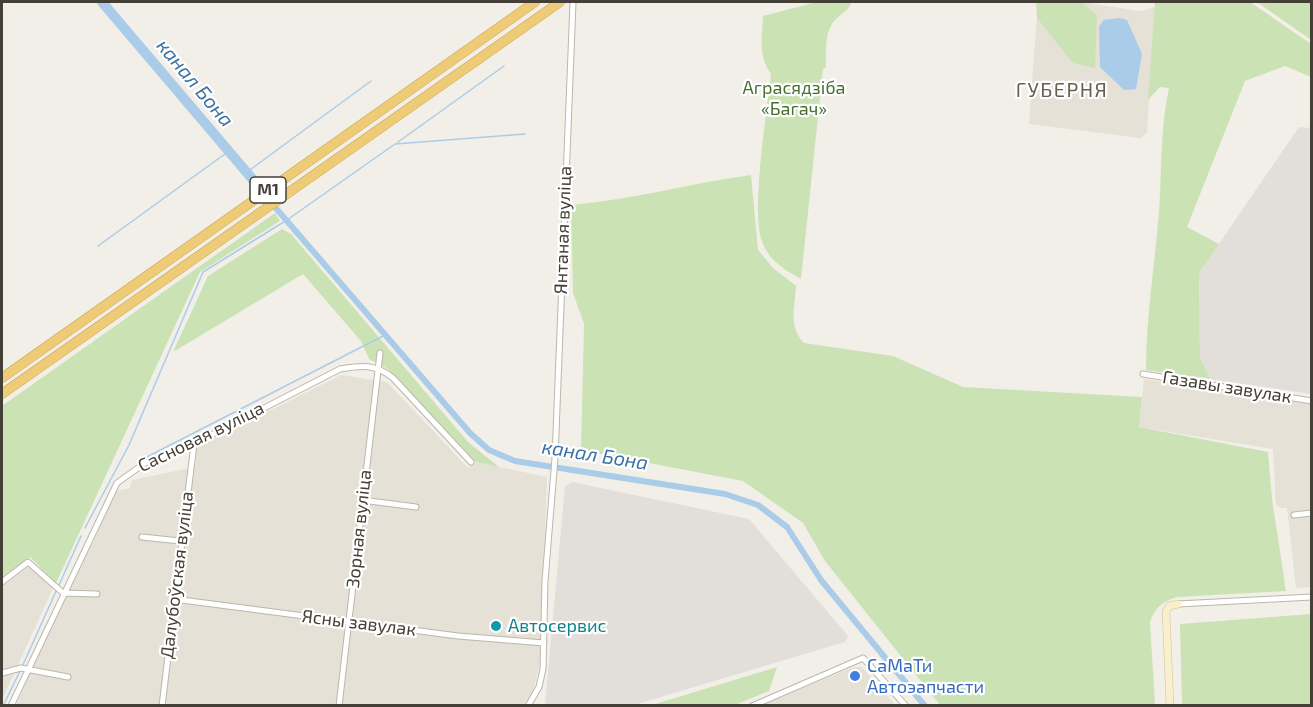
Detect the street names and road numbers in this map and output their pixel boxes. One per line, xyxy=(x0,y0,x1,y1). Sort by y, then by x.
street label: Янтаная вуліца xyxy=(550,165,576,295)
road number: М1 xyxy=(250,177,286,203)
street label: Газавы завулак xyxy=(1161,366,1293,408)
street label: Сасновая вуліца xyxy=(134,397,268,477)
street label: Зорная вуліца xyxy=(342,469,376,589)
street label: Далубоўская вуліца xyxy=(156,490,198,660)
street label: Ясны завулак xyxy=(301,605,417,641)

